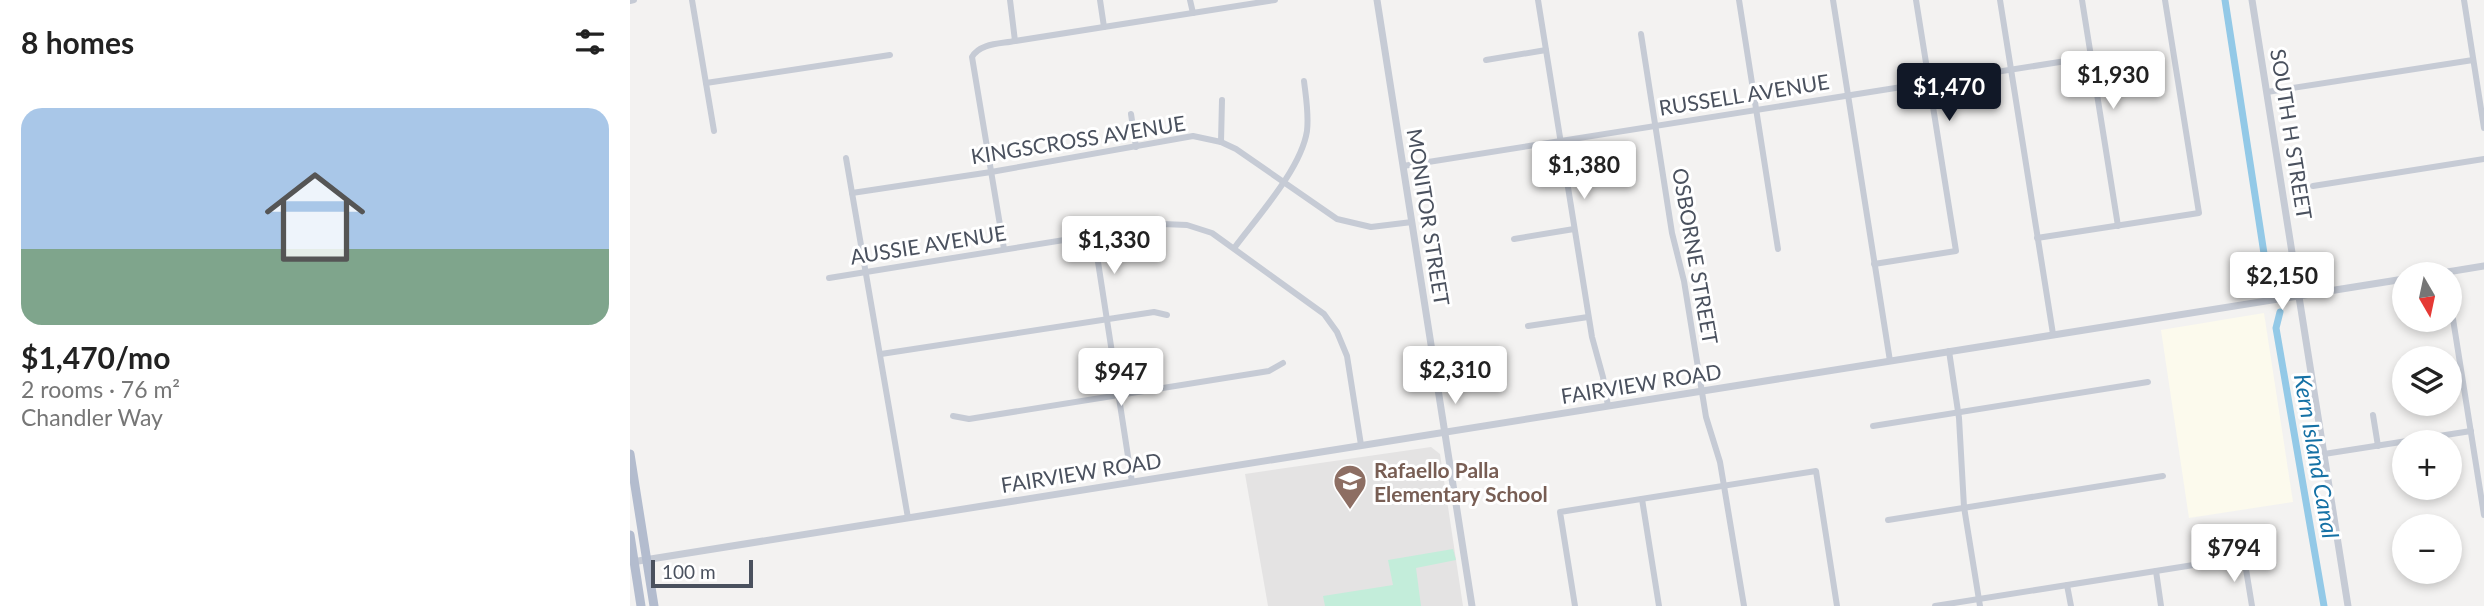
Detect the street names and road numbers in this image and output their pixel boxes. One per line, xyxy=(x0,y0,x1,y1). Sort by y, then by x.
street label: SOUTH H STREET xyxy=(2266,47,2318,222)
street label: RUSSELL AVENUE xyxy=(1657,68,1831,120)
street label: KINGSCROSS AVENUE xyxy=(969,110,1187,168)
street label: MONITOR STREET xyxy=(1403,127,1455,308)
street label: OSBORNE STREET xyxy=(1668,166,1724,347)
street label: AUSSIE AVENUE xyxy=(848,219,1008,269)
street label: FAIRVIEW ROAD xyxy=(1559,358,1723,408)
street label: FAIRVIEW ROAD xyxy=(999,447,1163,497)

